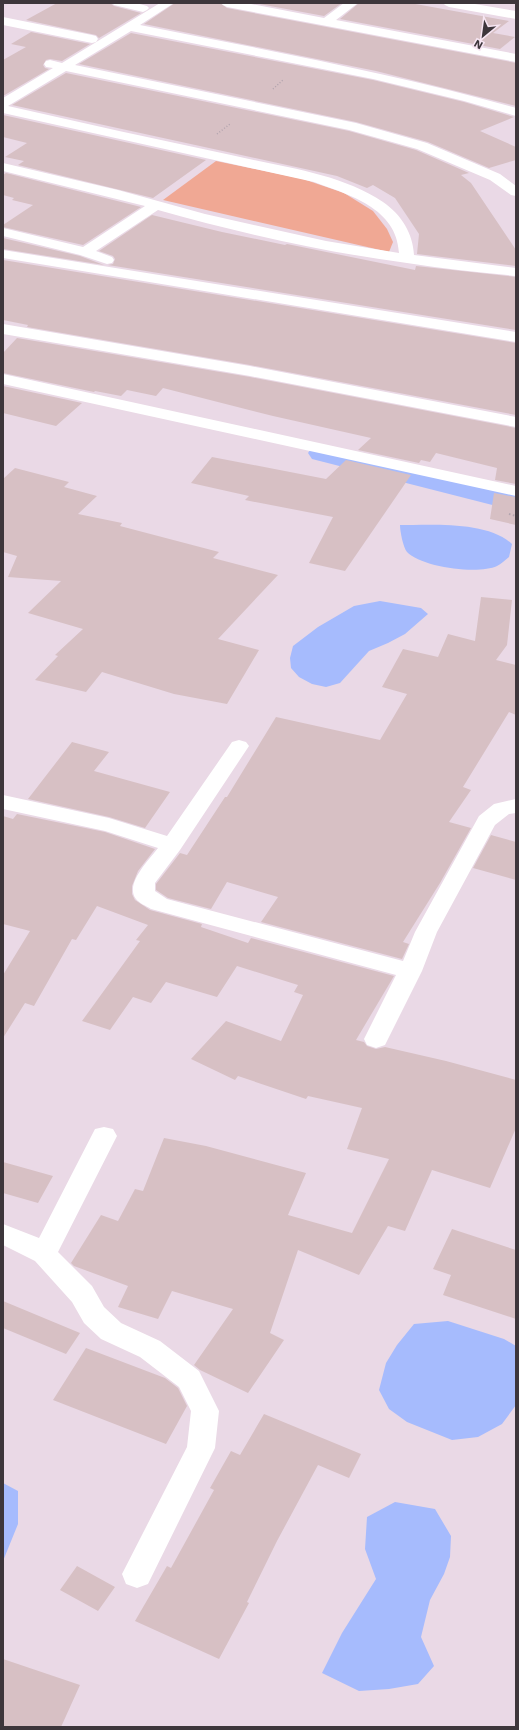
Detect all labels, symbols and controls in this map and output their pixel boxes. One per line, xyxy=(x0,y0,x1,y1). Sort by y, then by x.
north arrow xyxy=(463,16,503,56)
text: N xyxy=(472,37,485,52)

